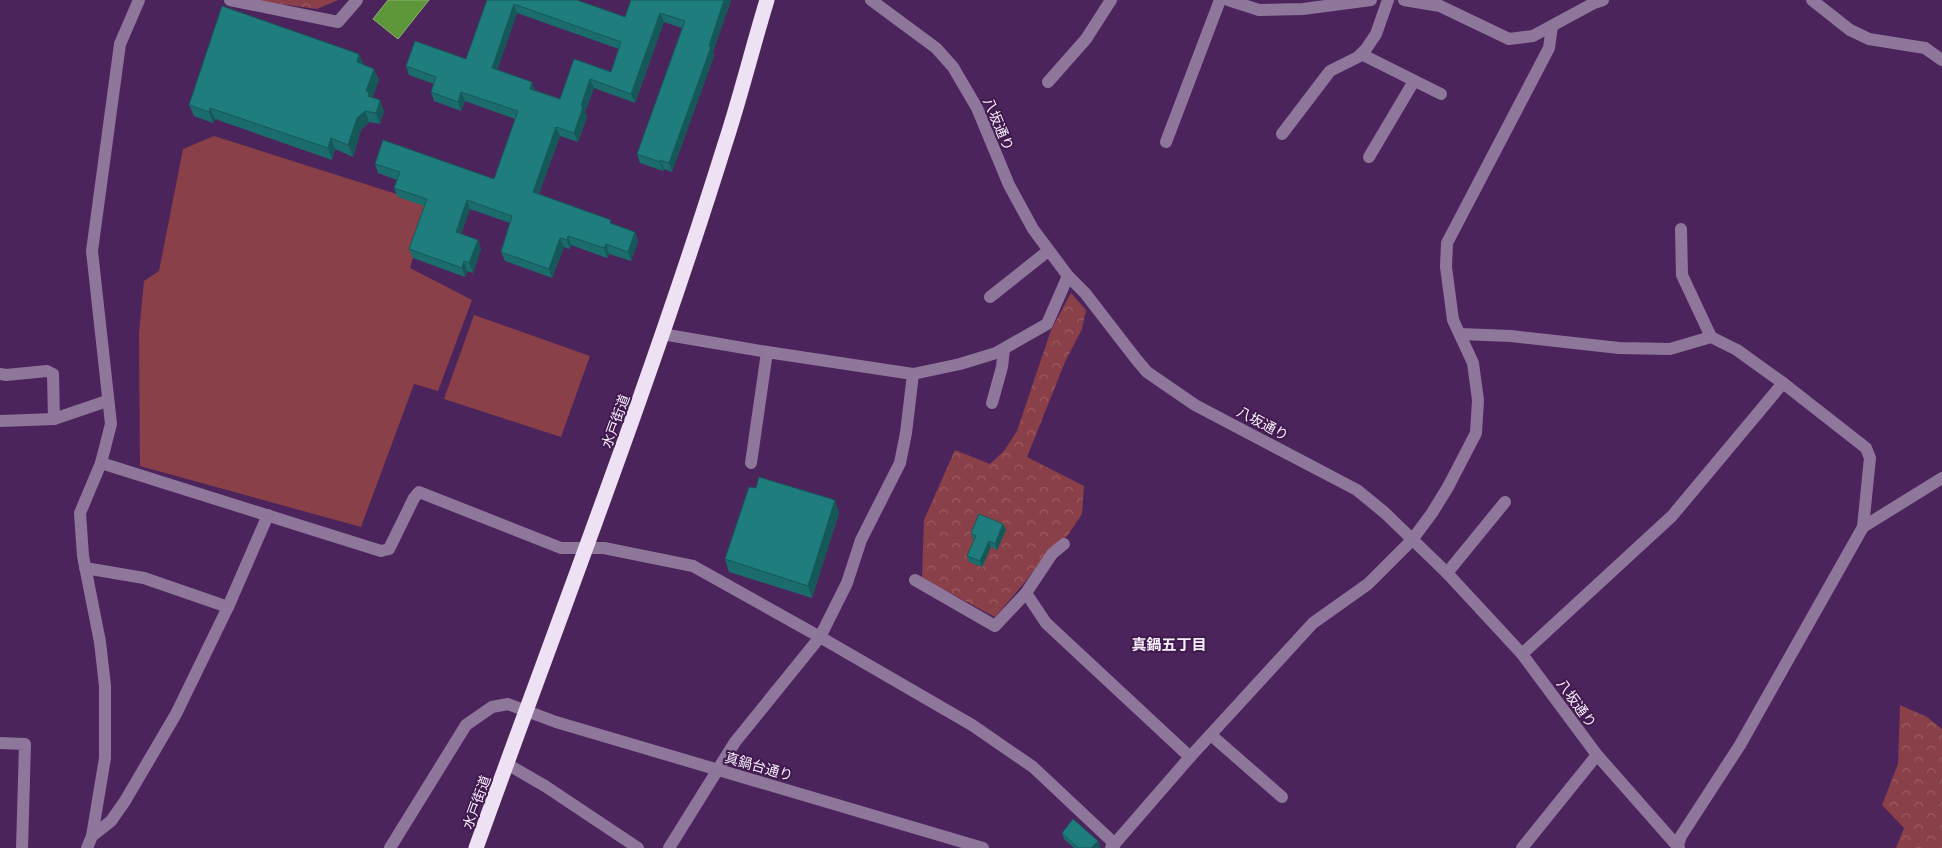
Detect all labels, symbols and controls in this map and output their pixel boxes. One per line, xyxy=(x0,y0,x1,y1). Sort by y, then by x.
street label: 八坂通り xyxy=(979,95,1019,153)
street label: 水戸街道 xyxy=(596,391,634,451)
street label: 八坂通り xyxy=(1234,401,1292,445)
district label: 真鍋五丁目 xyxy=(1131,634,1207,655)
street label: 八坂通り xyxy=(1553,675,1601,731)
street label: 真鍋台通り xyxy=(723,747,795,785)
street label: 水戸街道 xyxy=(457,772,495,832)

